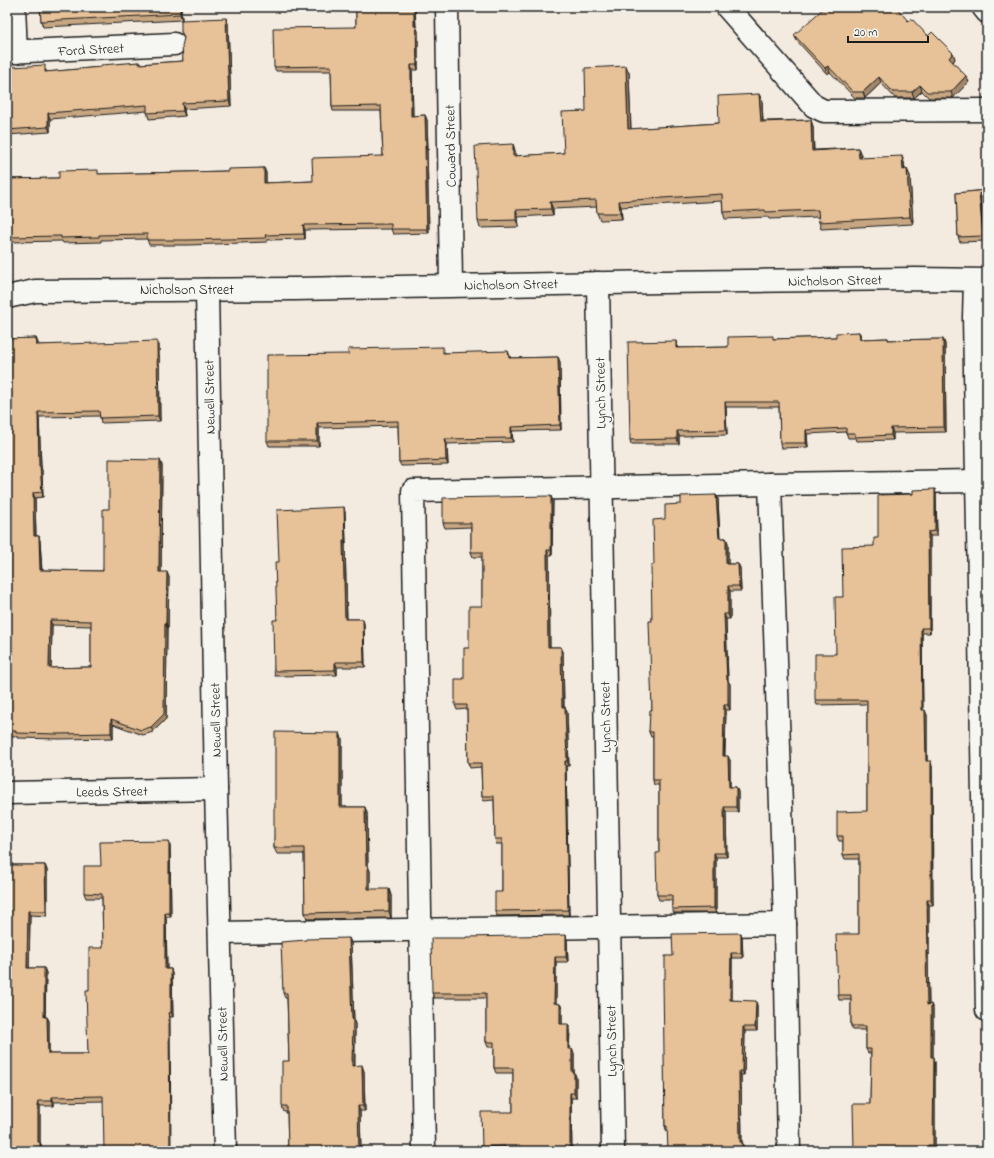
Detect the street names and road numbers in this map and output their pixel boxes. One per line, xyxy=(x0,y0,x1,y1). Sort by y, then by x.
street label: Ford Street xyxy=(57,38,125,63)
street label: Coward Street xyxy=(440,104,463,188)
street label: Nicholson Street xyxy=(788,270,883,293)
street label: Nicholson Street xyxy=(464,274,559,297)
street label: Nicholson Street xyxy=(140,280,234,301)
street label: Lynch Street xyxy=(590,357,614,429)
street label: Newell Street xyxy=(199,359,222,434)
street label: Lynch Street xyxy=(595,681,619,753)
street label: Newell Street xyxy=(205,682,228,757)
street label: Leeds Street xyxy=(76,781,148,804)
street label: Lynch Street xyxy=(601,1005,625,1077)
street label: Newell Street xyxy=(212,1006,235,1081)

